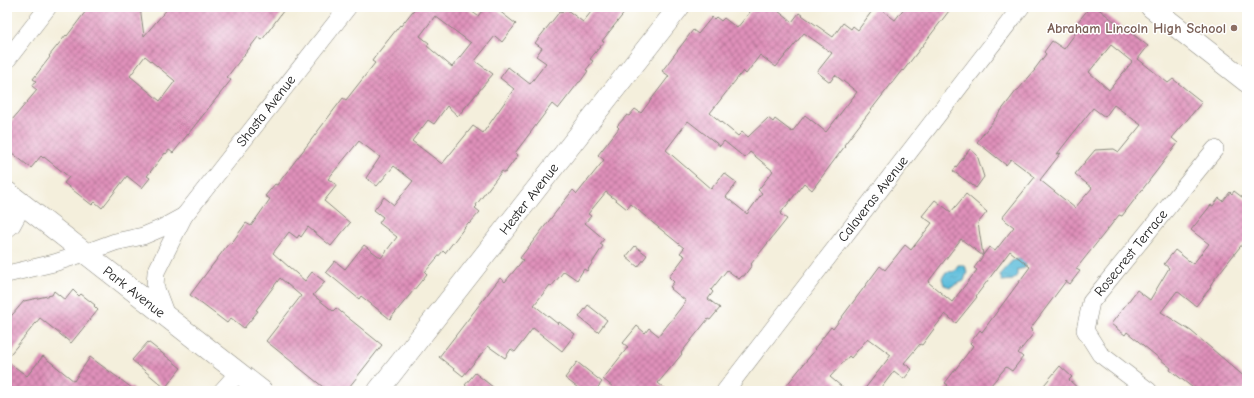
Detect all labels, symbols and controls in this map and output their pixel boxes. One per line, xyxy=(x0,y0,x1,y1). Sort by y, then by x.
place label: Abraham Lincoln High School xyxy=(1047,20,1226,37)
marker: Abraham Lincoln High School xyxy=(1229,23,1239,33)
street label: Shasta Avenue xyxy=(233,72,299,150)
street label: Calaveras Avenue xyxy=(834,153,912,245)
street label: Hester Avenue xyxy=(496,160,562,238)
street label: Rosecrest Terrace xyxy=(1091,206,1171,300)
street label: Park Avenue xyxy=(100,262,168,322)

